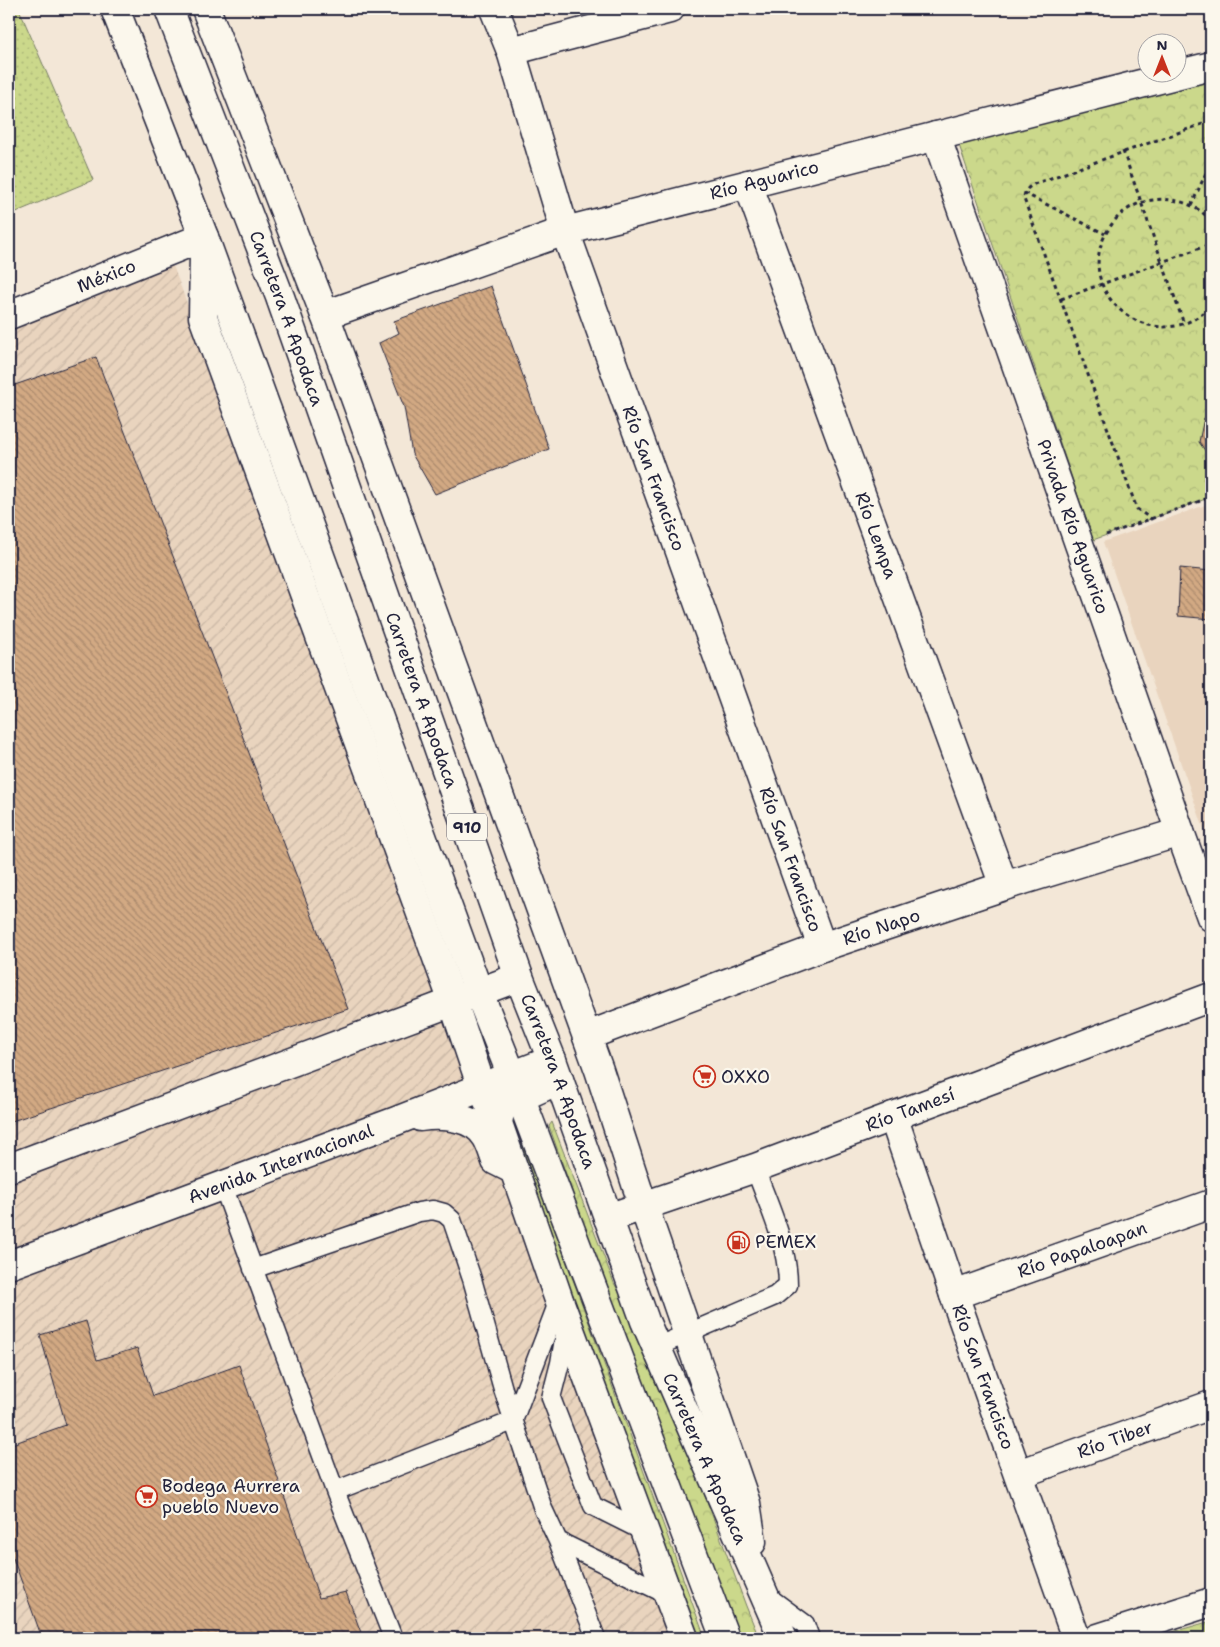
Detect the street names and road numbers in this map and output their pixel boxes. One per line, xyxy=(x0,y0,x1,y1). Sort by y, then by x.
street label: Río Aguarico xyxy=(707,155,821,206)
street label: Carretera A Apodaca xyxy=(244,227,329,409)
street label: México xyxy=(74,254,139,299)
street label: Río San Francisco xyxy=(617,402,691,554)
street label: Privada Río Aguarico xyxy=(1031,436,1115,617)
street label: Río Lempa xyxy=(849,489,903,582)
street label: Carretera A Apodaca xyxy=(380,609,464,791)
street label: Río San Francisco xyxy=(754,784,828,935)
road number: 910 xyxy=(447,814,487,840)
street label: Río Napo xyxy=(840,903,923,951)
street label: Carretera A Apodaca xyxy=(515,990,602,1172)
street label: Río Tamesí xyxy=(862,1082,958,1137)
street label: Avenida Internacional xyxy=(185,1118,377,1209)
street label: Río Papaloapan xyxy=(1014,1216,1150,1284)
street label: Río San Francisco xyxy=(946,1301,1020,1453)
street label: Carretera A Apodaca xyxy=(657,1369,753,1548)
street label: Río Tiber xyxy=(1074,1415,1156,1464)

